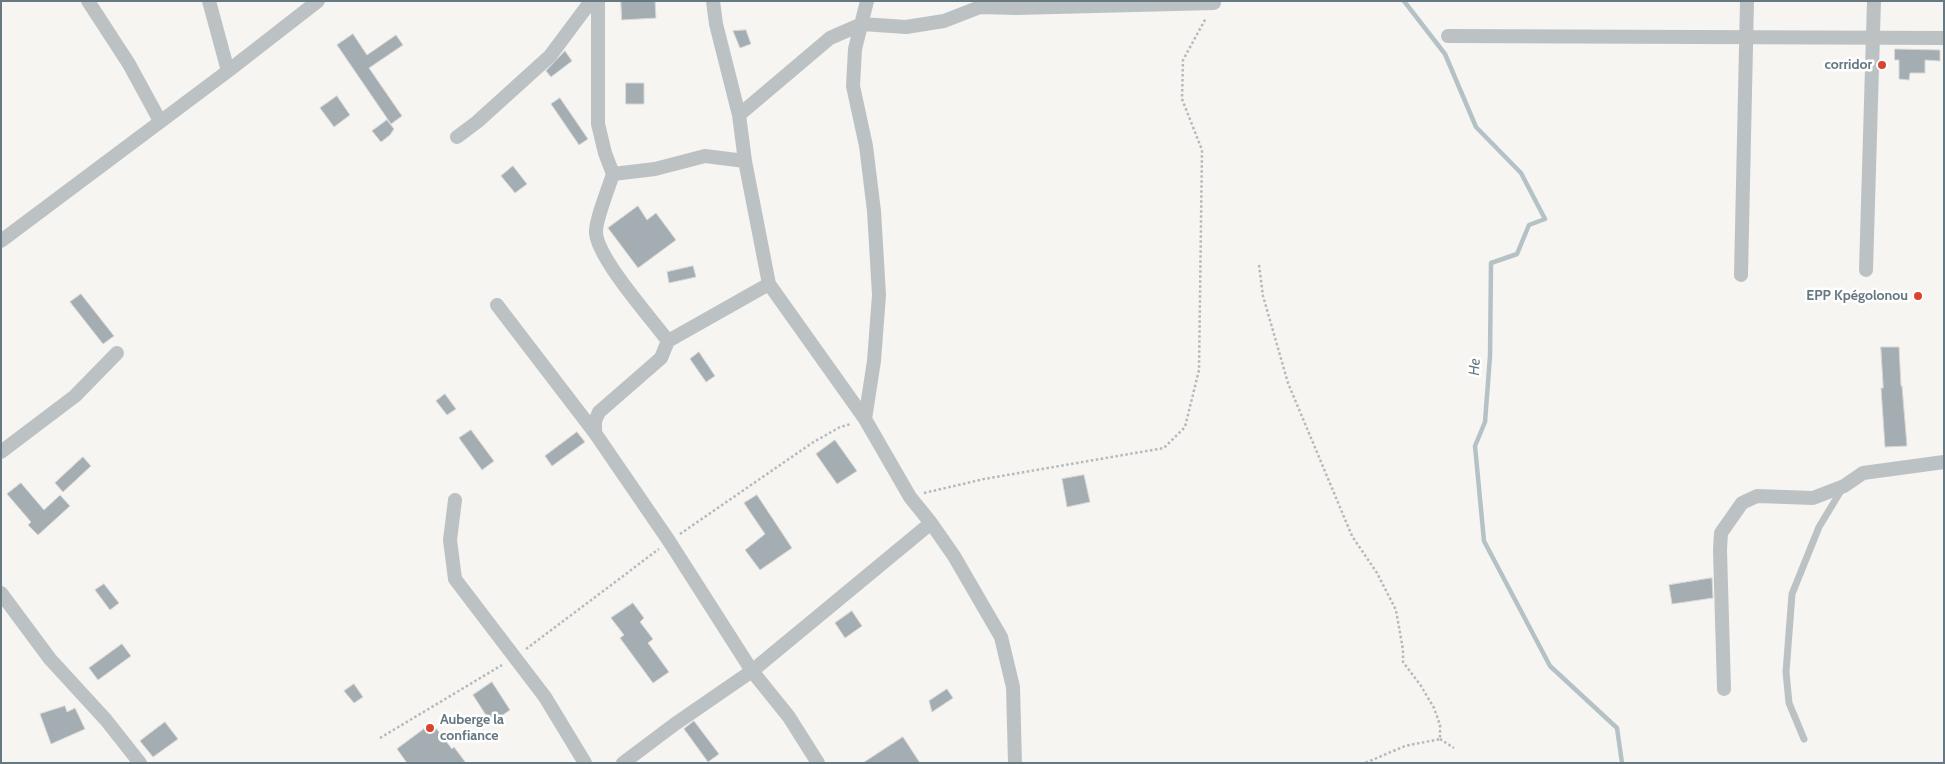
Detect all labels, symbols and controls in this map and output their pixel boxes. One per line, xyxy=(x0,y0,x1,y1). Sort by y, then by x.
place label: corridor xyxy=(1825,57,1872,73)
marker: corridor xyxy=(1876,59,1888,71)
place label: EPP Kpégolonou xyxy=(1806,288,1908,304)
marker: EPP Kpégolonou xyxy=(1912,290,1924,302)
water label: He xyxy=(1466,358,1484,376)
place label: Auberge la confiance xyxy=(440,712,504,744)
marker: Auberge la confiance xyxy=(424,722,436,734)

